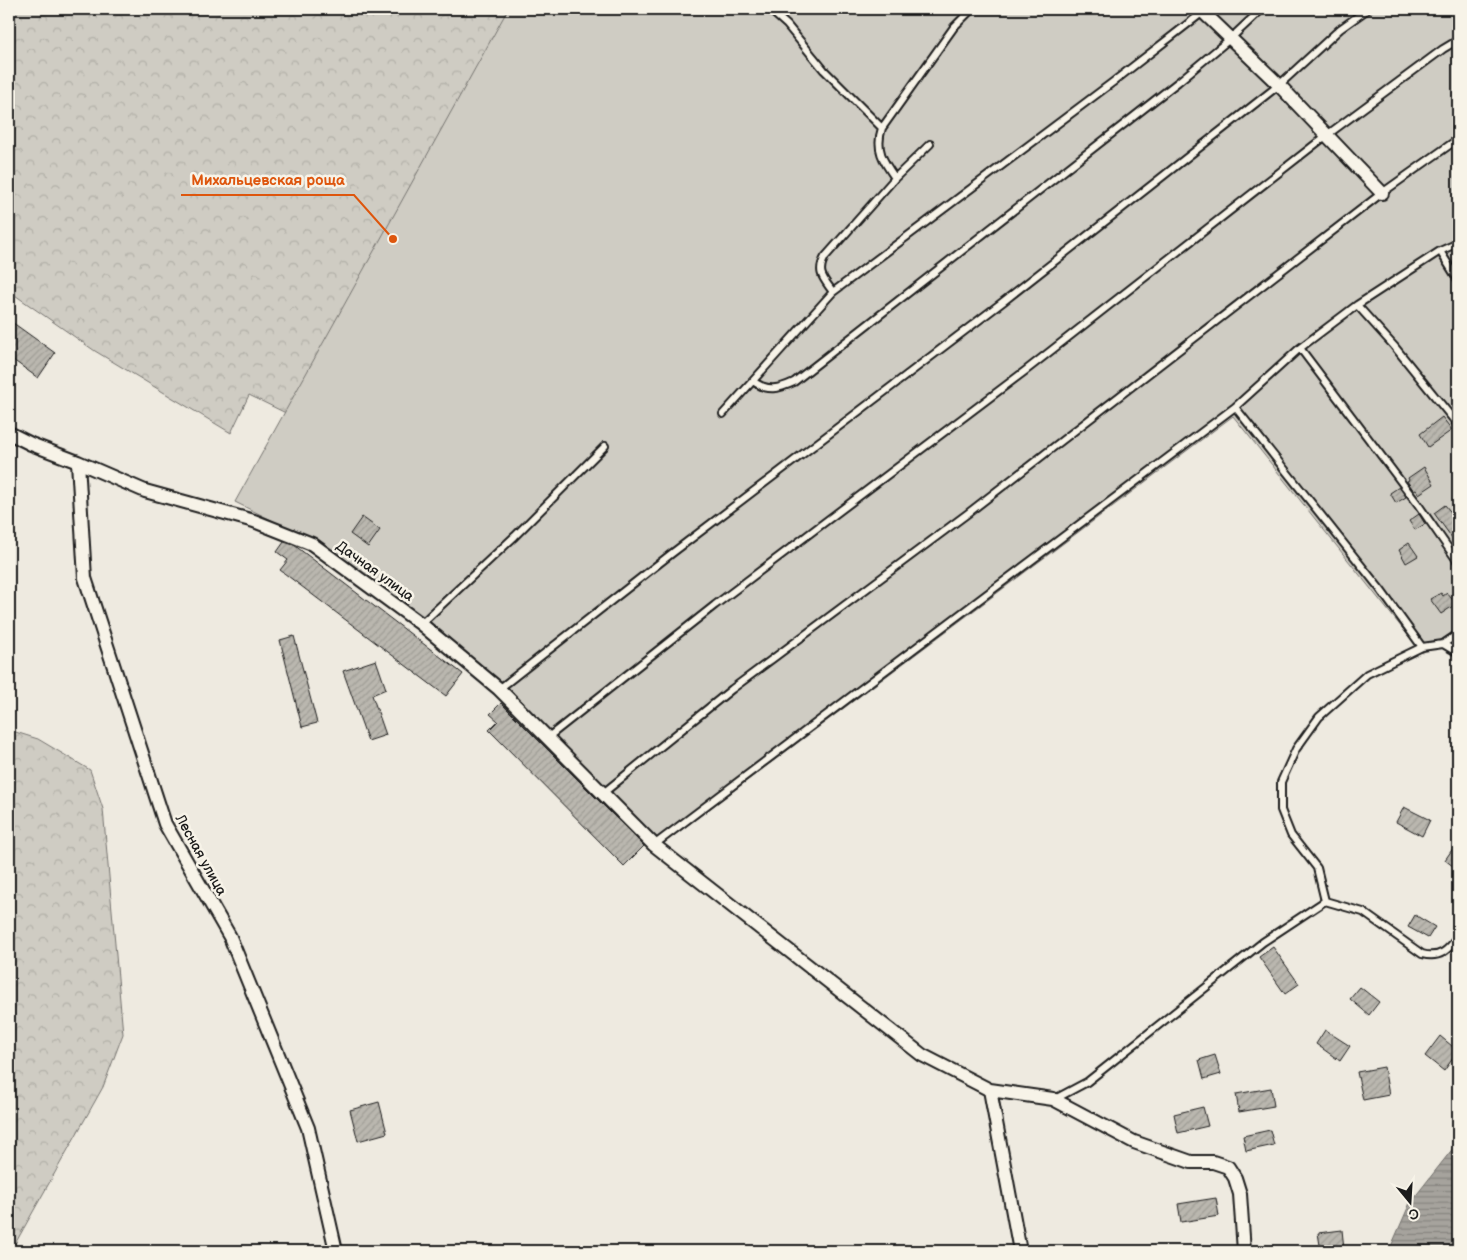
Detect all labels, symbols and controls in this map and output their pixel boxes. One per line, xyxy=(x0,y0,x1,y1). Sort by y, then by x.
callout: Михальцевская роща xyxy=(181,165,354,195)
text: Михальцевская роща xyxy=(191,171,345,190)
street label: Дачная улица xyxy=(333,537,418,605)
street label: Лесная улица xyxy=(171,811,231,899)
north arrow xyxy=(1384,1178,1434,1228)
text: С xyxy=(1406,1204,1421,1224)

